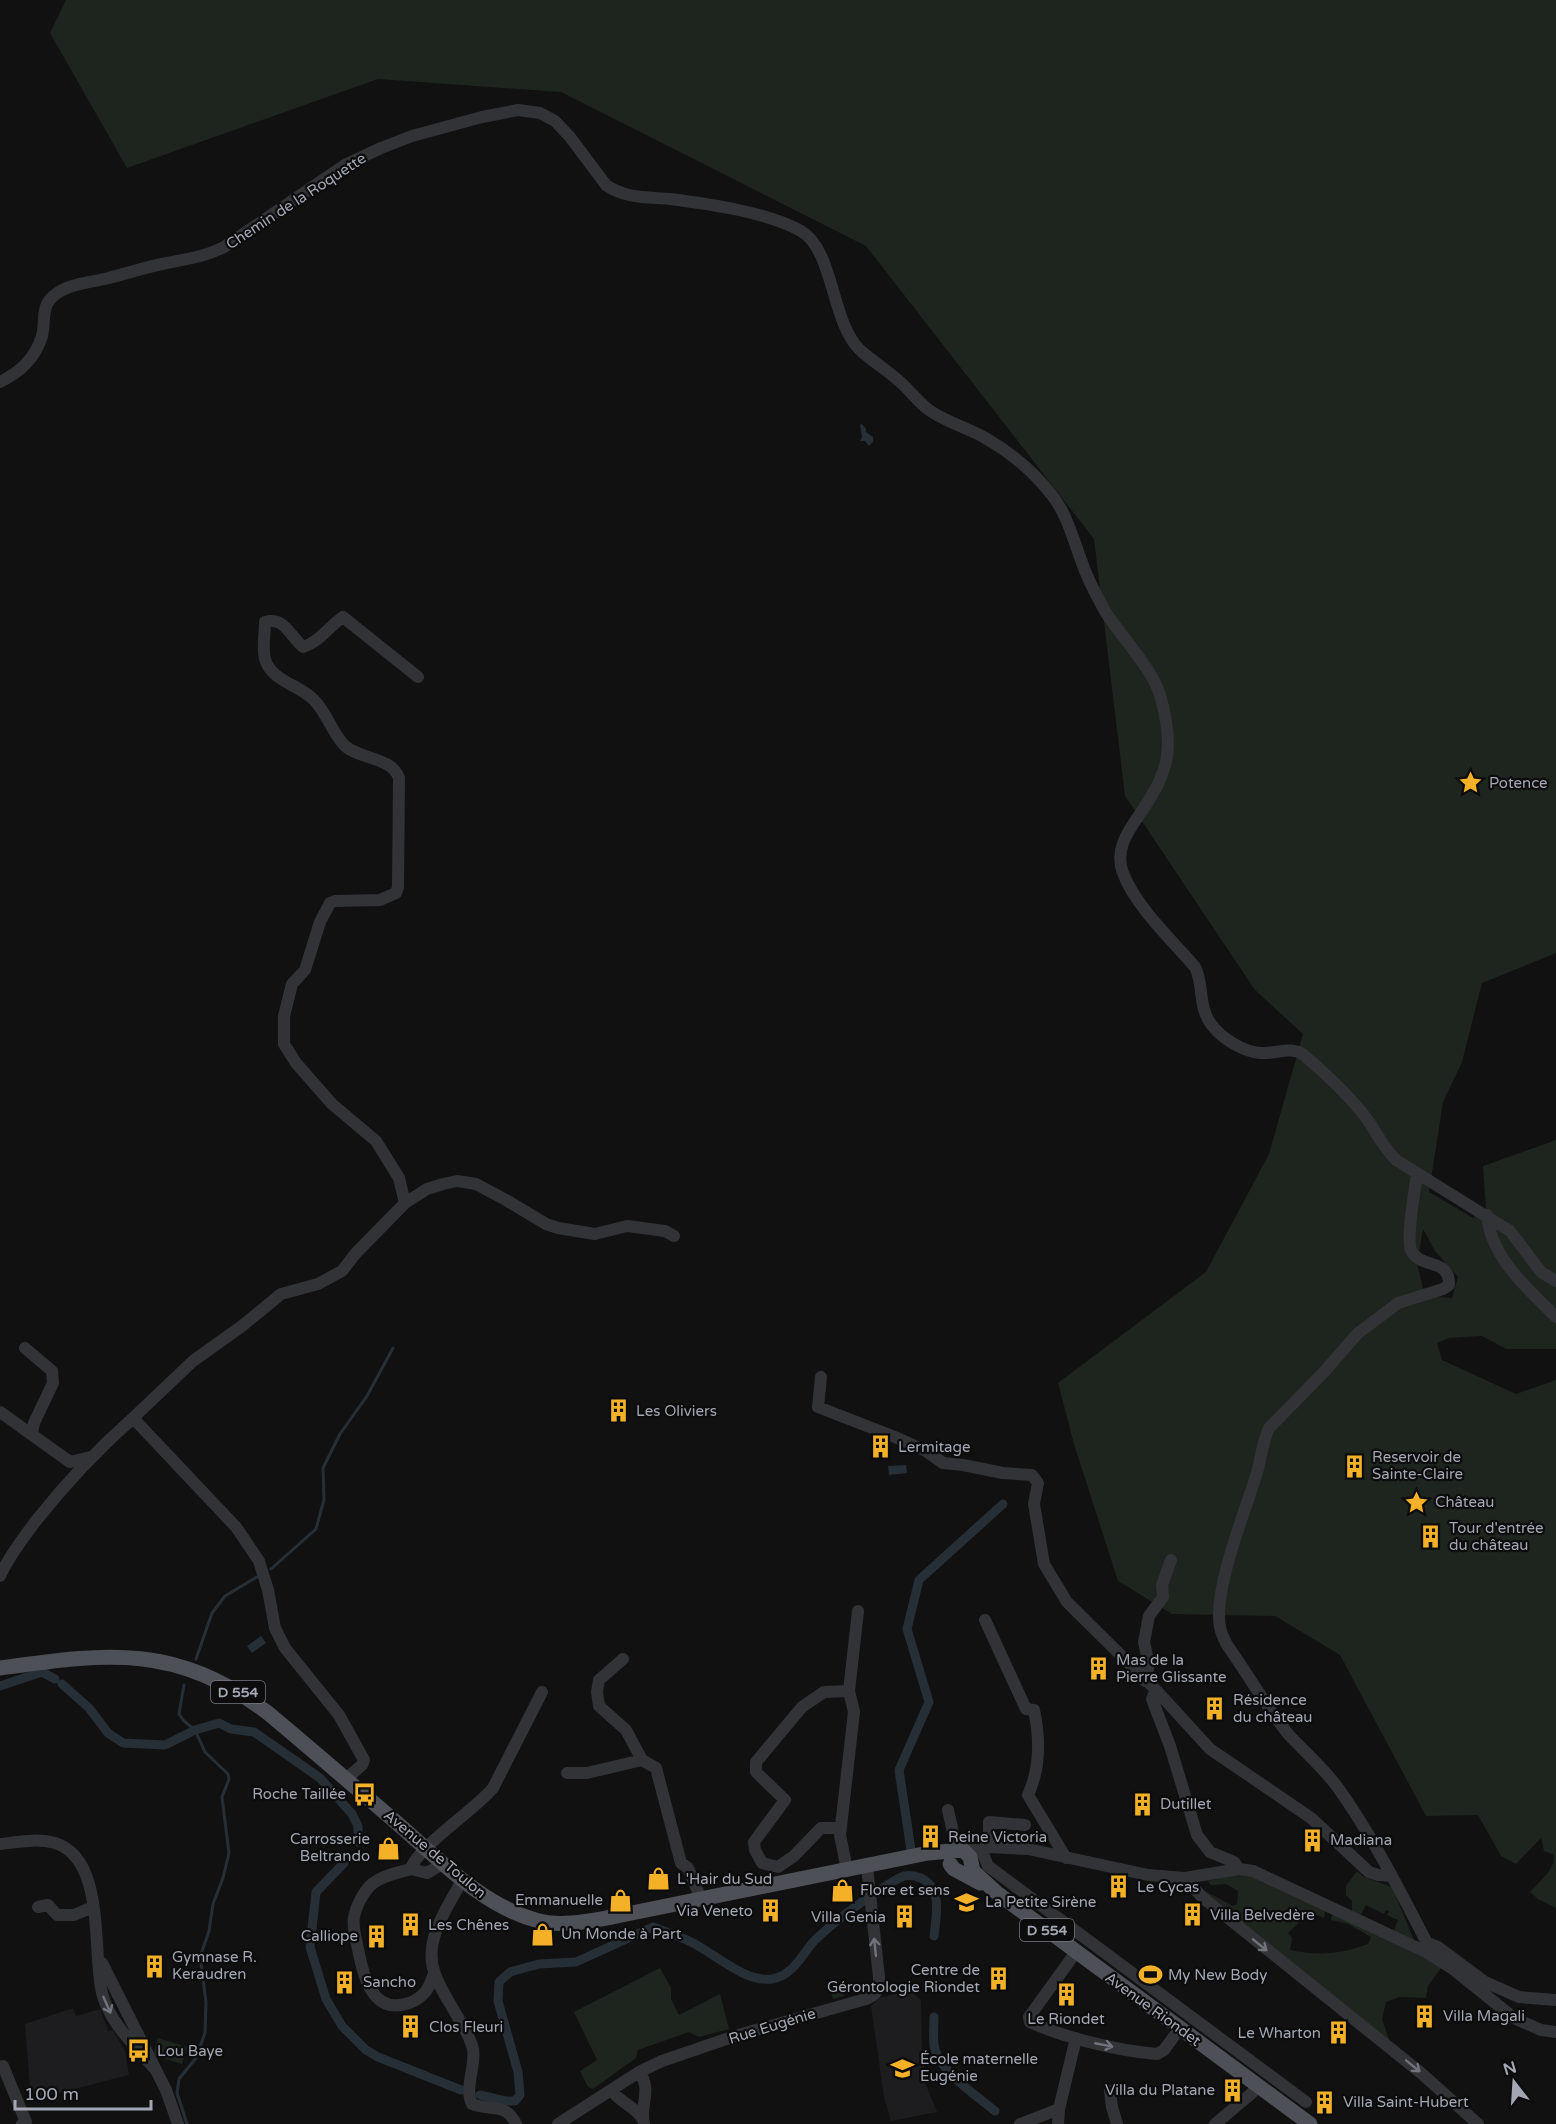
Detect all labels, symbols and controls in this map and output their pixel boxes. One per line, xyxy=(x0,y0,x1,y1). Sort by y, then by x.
street label: Chemin de la Roquette xyxy=(223,149,369,253)
place icon: Potence xyxy=(1458,770,1484,796)
place label: Potence xyxy=(1489,774,1548,792)
building icon: Les Oliviers xyxy=(605,1398,631,1424)
place label: Les Oliviers xyxy=(636,1402,717,1420)
building icon: Lermitage xyxy=(867,1434,893,1460)
place label: Lermitage xyxy=(898,1438,971,1456)
place label: Reservoir de Sainte-Claire xyxy=(1372,1448,1463,1483)
building icon: Reservoir de Sainte-Claire xyxy=(1341,1453,1367,1479)
place icon: Château xyxy=(1404,1489,1430,1515)
place label: Château xyxy=(1435,1493,1494,1511)
place label: Tour d'entrée du château xyxy=(1449,1519,1544,1554)
building icon: Tour d'entrée du château xyxy=(1418,1524,1444,1550)
place label: Mas de la Pierre Glissante xyxy=(1116,1651,1227,1686)
building icon: Mas de la Pierre Glissante xyxy=(1085,1656,1111,1682)
road number: D 554 xyxy=(211,1681,265,1703)
place label: Résidence du château xyxy=(1233,1691,1313,1726)
building icon: Résidence du château xyxy=(1202,1696,1228,1722)
bus stop icon: Roche Taillée xyxy=(351,1781,377,1807)
place label: Roche Taillée xyxy=(252,1785,346,1803)
building icon: Dutillet xyxy=(1129,1791,1155,1817)
place label: Dutillet xyxy=(1160,1795,1212,1813)
street label: Avenue de Toulon xyxy=(380,1806,490,1902)
building icon: Reine Victoria xyxy=(917,1824,943,1850)
building icon: Madiana xyxy=(1299,1827,1325,1853)
place label: Reine Victoria xyxy=(948,1828,1047,1846)
place label: Carrosserie Beltrando xyxy=(290,1830,370,1865)
place label: Madiana xyxy=(1330,1831,1392,1849)
shop icon: Carrosserie Beltrando xyxy=(375,1835,401,1861)
shop icon: L'Hair du Sud xyxy=(646,1866,672,1892)
place label: L'Hair du Sud xyxy=(677,1870,772,1888)
building icon: Le Cycas xyxy=(1106,1874,1132,1900)
shop icon: Flore et sens xyxy=(829,1877,855,1903)
place label: Le Cycas xyxy=(1137,1878,1199,1896)
place label: Flore et sens xyxy=(860,1881,950,1899)
shop icon: Emmanuelle xyxy=(608,1887,634,1913)
school or university icon: La Petite Sirène xyxy=(954,1889,980,1915)
place label: Emmanuelle xyxy=(515,1891,603,1909)
place label: La Petite Sirène xyxy=(985,1893,1096,1911)
building icon: Via Veneto xyxy=(758,1898,784,1924)
place label: Via Veneto xyxy=(676,1902,753,1920)
building icon: Villa Belvedère xyxy=(1179,1902,1205,1928)
building icon: Villa Genia xyxy=(891,1904,917,1930)
place label: Villa Belvedère xyxy=(1210,1906,1315,1924)
place label: Villa Genia xyxy=(811,1908,886,1926)
building icon: Les Chênes xyxy=(397,1912,423,1938)
place label: Les Chênes xyxy=(428,1916,509,1934)
road number: D 554 xyxy=(1020,1919,1074,1941)
shop icon: Un Monde à Part xyxy=(530,1921,556,1947)
building icon: Calliope xyxy=(363,1923,389,1949)
place label: Un Monde à Part xyxy=(561,1925,682,1943)
place label: Calliope xyxy=(301,1927,358,1945)
one-way arrow xyxy=(869,1938,880,1958)
one-way arrow xyxy=(1252,1938,1268,1951)
place label: Gymnase R. Keraudren xyxy=(172,1948,257,1983)
building icon: Gymnase R. Keraudren xyxy=(141,1953,167,1979)
place label: Centre de Gérontologie Riondet xyxy=(827,1961,980,1996)
sports icon: My New Body xyxy=(1137,1962,1163,1988)
building icon: Centre de Gérontologie Riondet xyxy=(985,1966,1011,1992)
place label: My New Body xyxy=(1168,1966,1267,1984)
street label: Avenue Riondet xyxy=(1102,1968,1205,2050)
building icon: Sancho xyxy=(332,1969,358,1995)
place label: Sancho xyxy=(363,1973,416,1991)
building icon: Le Riondet xyxy=(1053,1982,1079,2008)
one-way arrow xyxy=(102,1996,113,2014)
building icon: Villa Magali xyxy=(1412,2003,1438,2029)
street label: Rue Eugénie xyxy=(726,2004,818,2048)
place label: Villa Magali xyxy=(1443,2007,1525,2025)
place label: Le Riondet xyxy=(1027,2010,1105,2028)
building icon: Clos Fleuri xyxy=(398,2014,424,2040)
place label: Clos Fleuri xyxy=(429,2018,503,2036)
building icon: Le Wharton xyxy=(1326,2020,1352,2046)
place label: Le Wharton xyxy=(1238,2024,1321,2042)
bus stop icon: Lou Baye xyxy=(126,2038,152,2064)
one-way arrow xyxy=(1094,2040,1114,2051)
place label: Lou Baye xyxy=(157,2042,223,2060)
place label: École maternelle Eugénie xyxy=(920,2050,1038,2085)
north arrow xyxy=(1484,2052,1544,2112)
school or university icon: École maternelle Eugénie xyxy=(889,2055,915,2081)
text: N xyxy=(1501,2057,1519,2080)
one-way arrow xyxy=(1405,2059,1420,2073)
scale bar xyxy=(15,2073,152,2111)
building icon: Villa du Platane xyxy=(1220,2077,1246,2103)
place label: Villa du Platane xyxy=(1105,2081,1215,2099)
text: 100 m xyxy=(24,2083,79,2105)
building icon: Villa Saint-Hubert xyxy=(1312,2089,1338,2115)
place label: Villa Saint-Hubert xyxy=(1343,2093,1469,2111)

